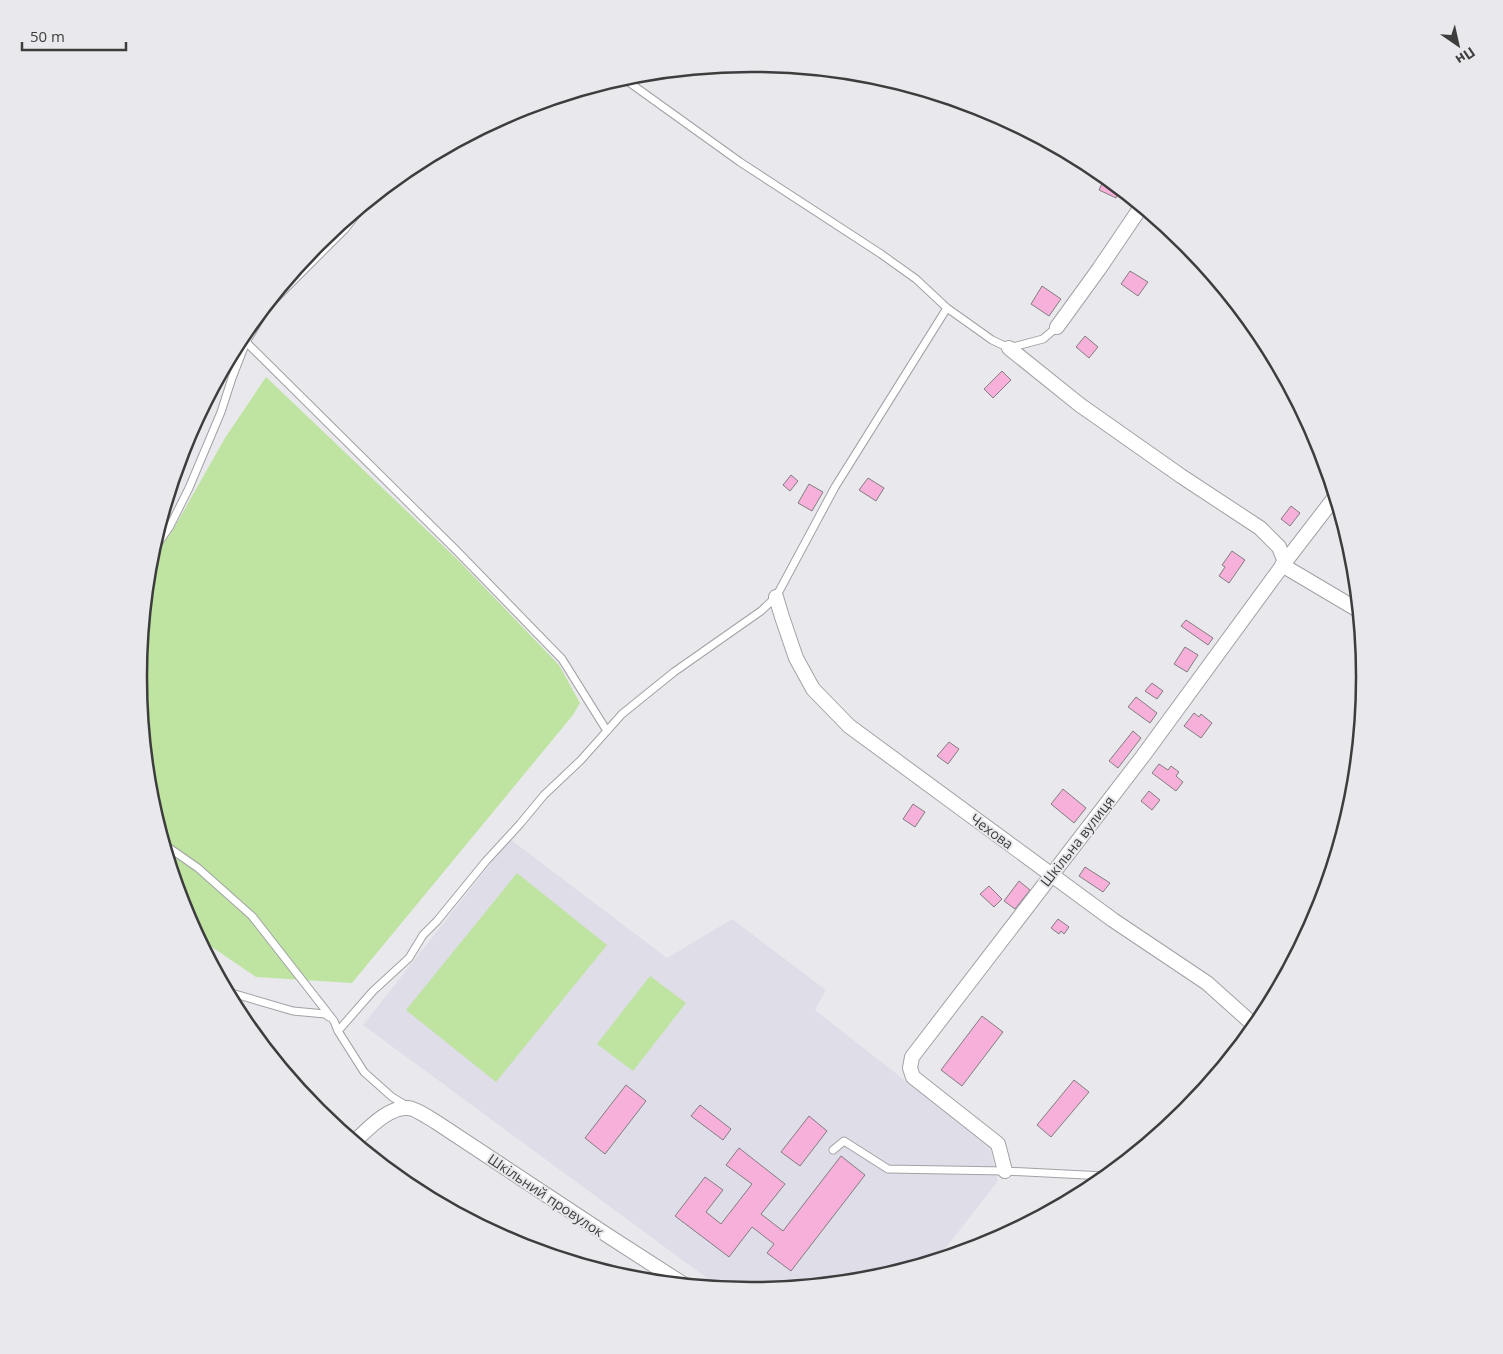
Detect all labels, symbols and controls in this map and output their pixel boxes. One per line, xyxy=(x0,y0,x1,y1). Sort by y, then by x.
scale bar xyxy=(22,20,126,52)
north arrow xyxy=(1433,20,1483,70)
text: 50 m xyxy=(30,26,65,46)
text: Пн xyxy=(1452,43,1479,70)
street label: Шкільна вулиця xyxy=(1036,792,1118,890)
street label: Чехова xyxy=(967,809,1017,853)
street label: Шкільний провулок xyxy=(484,1149,608,1241)

